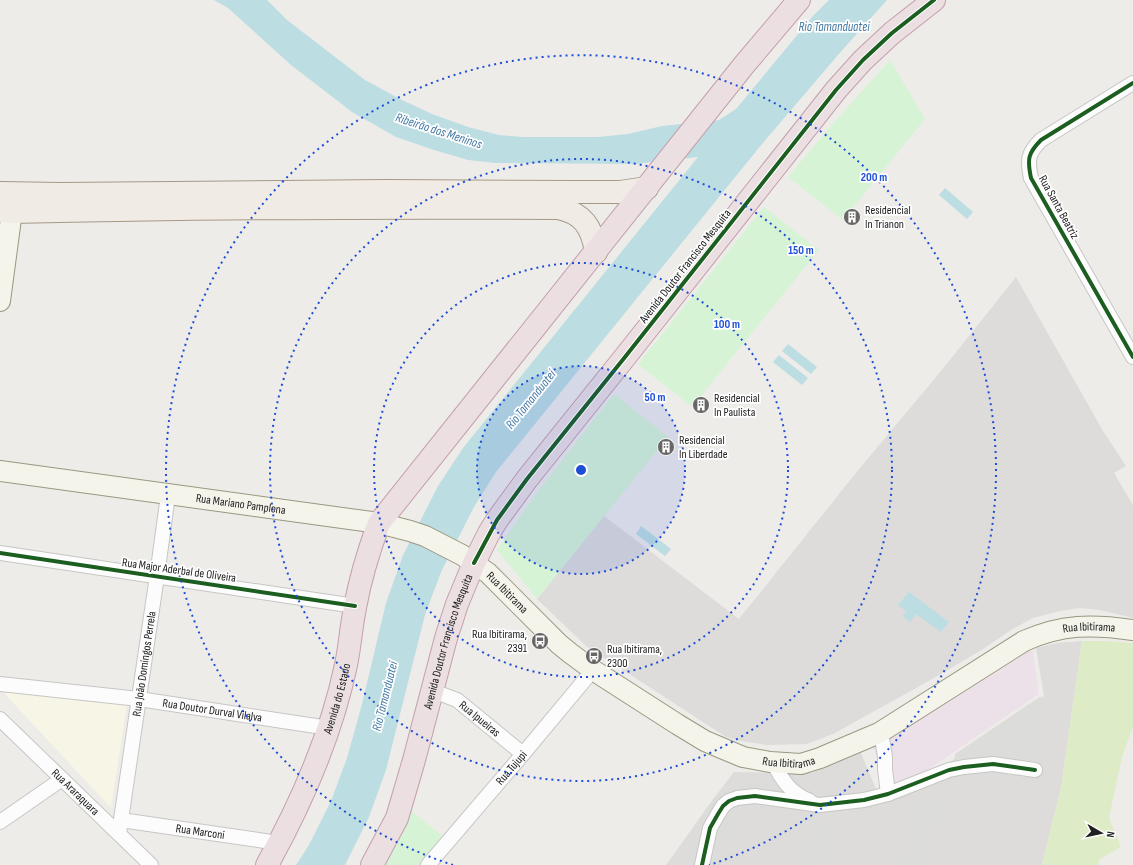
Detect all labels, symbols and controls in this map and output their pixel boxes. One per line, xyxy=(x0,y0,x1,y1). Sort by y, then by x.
water label: Rio Tamanduateí xyxy=(798,19,871,35)
water label: Ribeirão dos Meninos xyxy=(393,109,484,153)
text: 200 m xyxy=(861,170,887,185)
street label: Rua Santa Beatriz xyxy=(1035,173,1083,242)
place label: Residencial In Trianon xyxy=(865,203,911,232)
street label: Avenida Doutor Francisco Mesquita xyxy=(636,206,735,327)
building icon: Residencial In Trianon xyxy=(842,207,862,227)
text: 150 m xyxy=(788,243,814,258)
text: 100 m xyxy=(714,317,740,332)
water label: Rio Tamanduateí xyxy=(502,366,560,432)
text: 50 m xyxy=(645,390,665,405)
place label: Residencial In Paulista xyxy=(714,391,760,420)
building icon: Residencial In Paulista xyxy=(691,395,711,415)
place label: Residencial In Liberdade xyxy=(679,433,728,462)
building icon: Residencial In Liberdade xyxy=(656,437,676,457)
centre of rings xyxy=(574,463,588,477)
street label: Rua Mariano Pamplona xyxy=(195,491,287,518)
street label: Rua Major Aderbal de Oliveira xyxy=(121,555,237,586)
street label: Rua Ibitirama xyxy=(483,569,531,617)
street label: Avenida Doutor Francisco Mesquita xyxy=(420,572,477,712)
street label: Rua João Domingos Perrela xyxy=(129,610,160,718)
street label: Rua Ibitirama xyxy=(1062,619,1116,637)
place label: Rua Ibitirama, 2391 xyxy=(472,627,528,656)
bus stop icon: Rua Ibitirama, 2391 xyxy=(530,631,550,651)
place label: Rua Ibitirama, 2300 xyxy=(607,642,662,671)
bus stop icon: Rua Ibitirama, 2300 xyxy=(584,646,604,666)
water label: Rio Tamanduateí xyxy=(369,658,402,733)
street label: Avenida do Estado xyxy=(320,662,354,737)
street label: Rua Doutor Durval Vilalva xyxy=(161,696,263,726)
street label: Rua Ipueiras xyxy=(456,698,503,740)
street label: Rua Tujupi xyxy=(493,748,531,788)
street label: Rua Ibitirama xyxy=(761,753,817,772)
street label: Rua Araraquara xyxy=(48,766,102,819)
north arrow xyxy=(1081,813,1121,853)
street label: Rua Marconi xyxy=(175,821,226,843)
text: N xyxy=(1103,831,1117,839)

